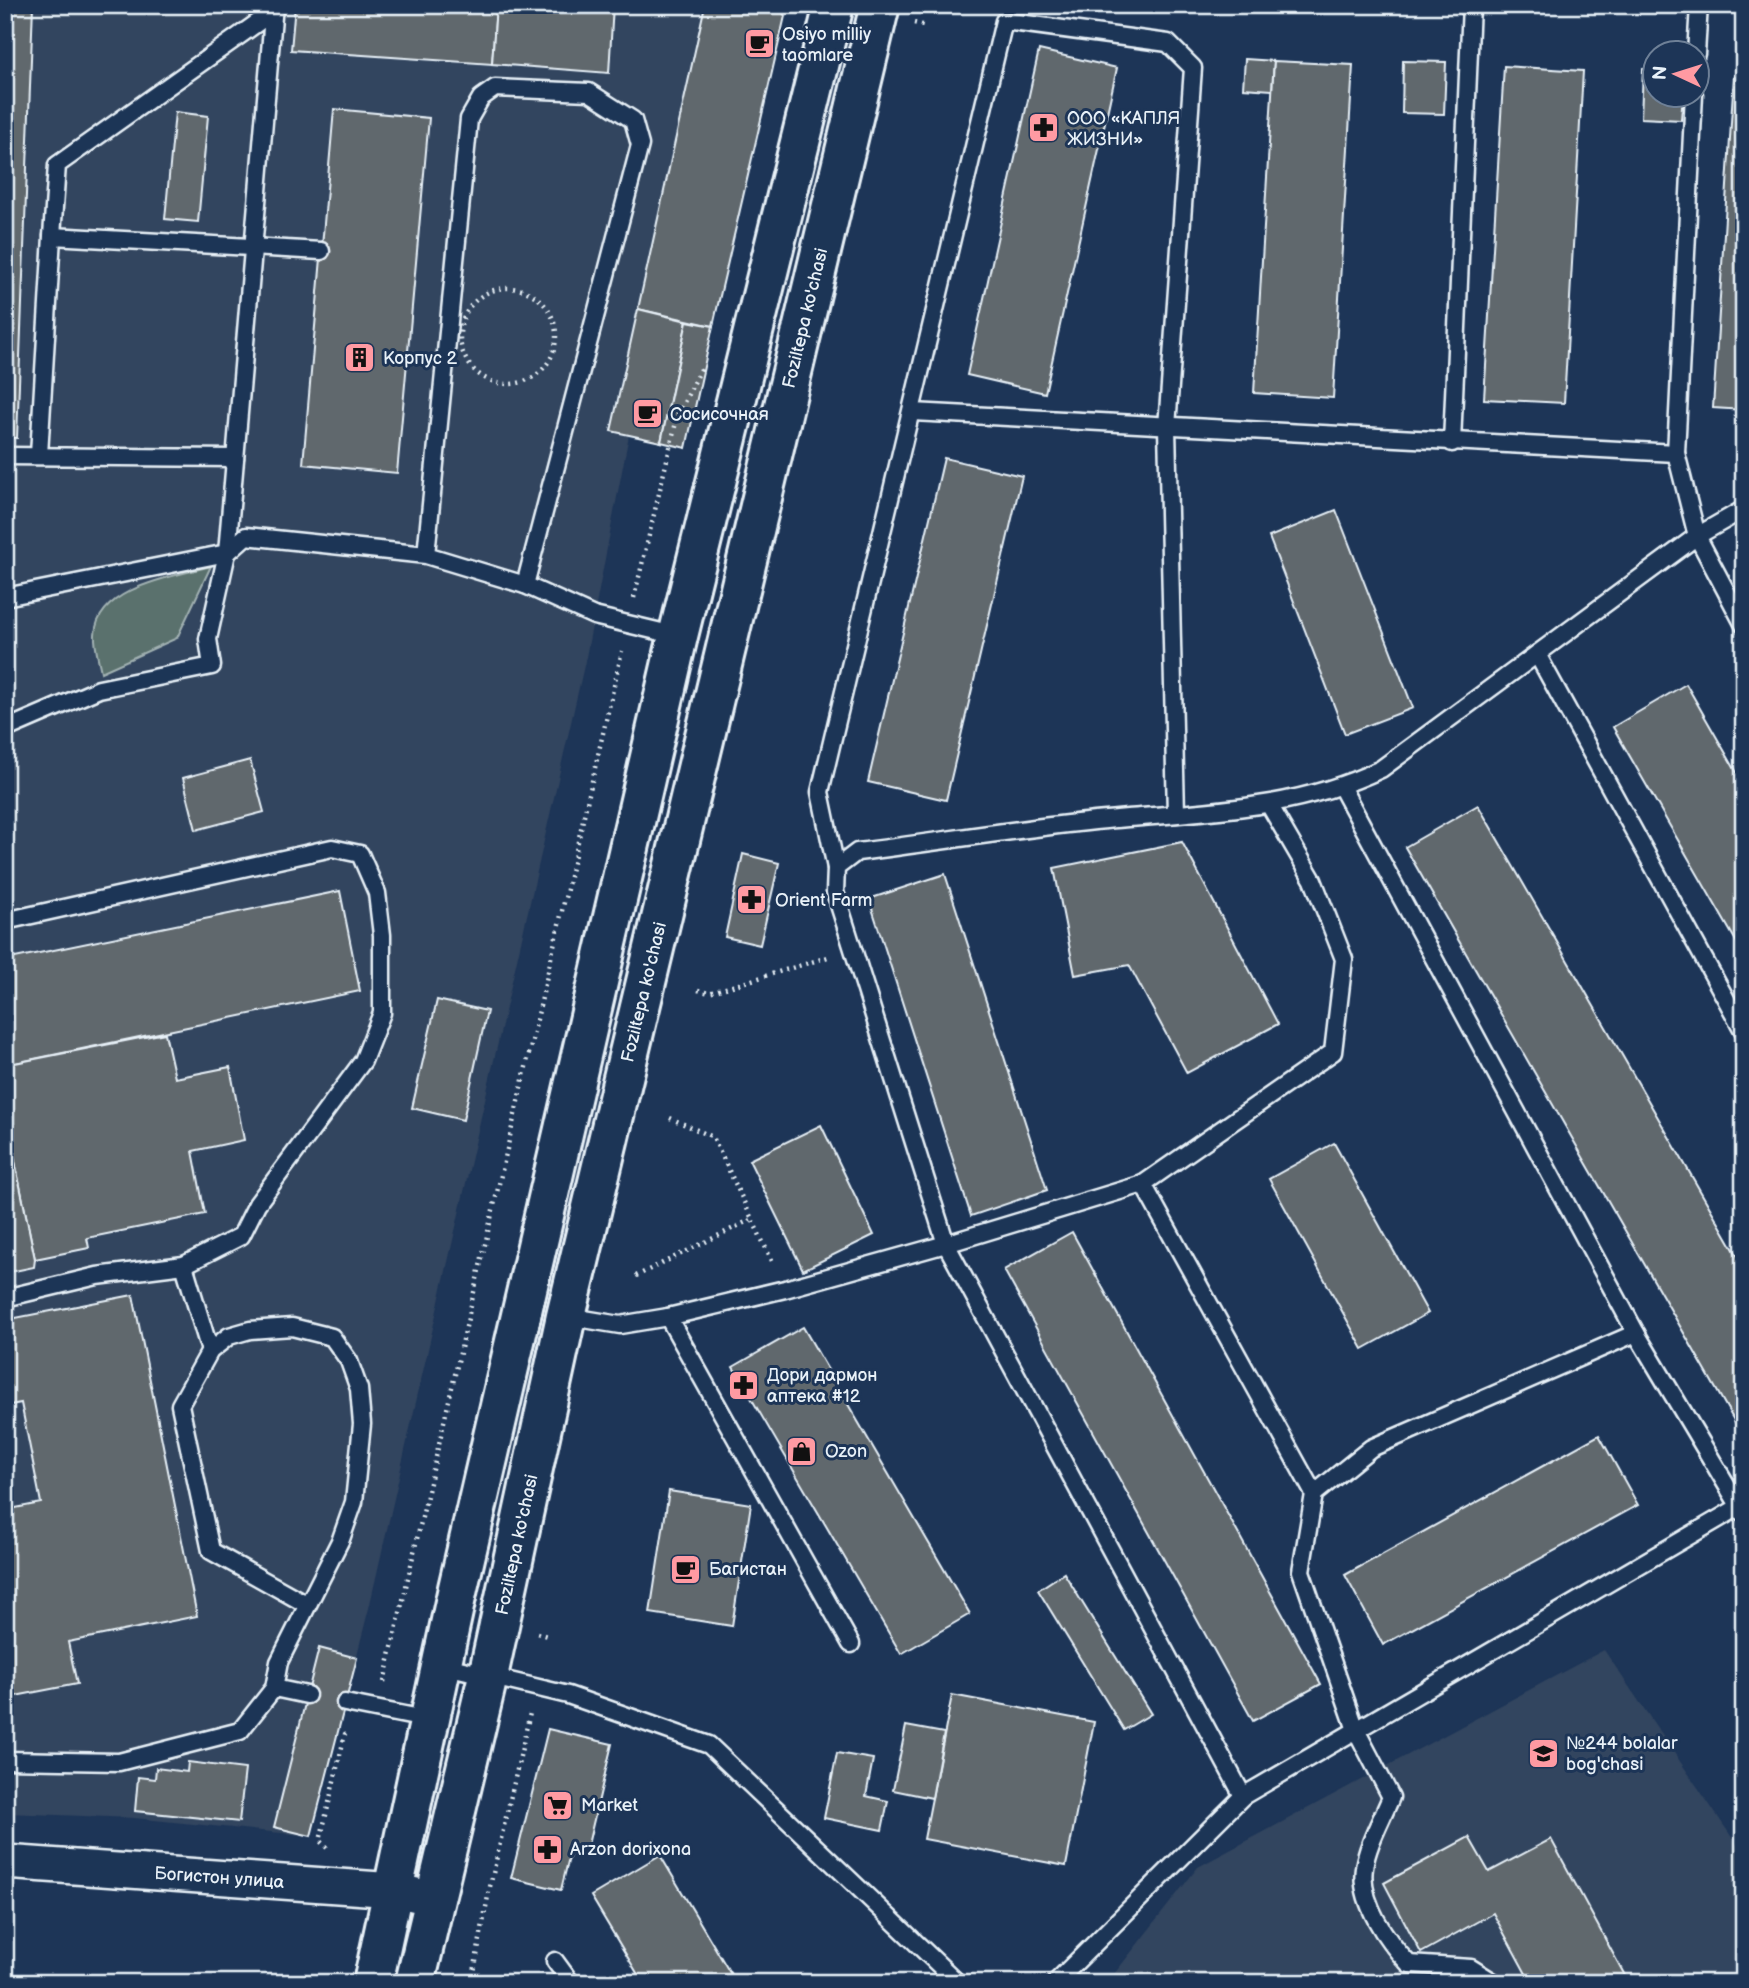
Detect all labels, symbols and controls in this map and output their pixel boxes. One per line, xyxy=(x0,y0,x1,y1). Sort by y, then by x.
place label: Osiyo milliy taomlare xyxy=(782,24,872,66)
cafe icon: Osiyo milliy taomlare xyxy=(742,27,776,61)
north arrow xyxy=(1640,38,1710,108)
text: N xyxy=(1649,65,1673,81)
place label: ООО «КАПЛЯ ЖИЗНИ» xyxy=(1067,108,1180,150)
pharmacy icon: ООО «КАПЛЯ ЖИЗНИ» xyxy=(1027,111,1061,145)
street label: Foziltepa ko'chasi xyxy=(778,246,832,390)
building icon: Корпус 2 xyxy=(343,341,377,375)
place label: Корпус 2 xyxy=(383,348,458,369)
cafe icon: Сосисочная xyxy=(630,397,664,431)
place label: Сосисочная xyxy=(670,404,769,425)
pharmacy icon: Orient Farm xyxy=(735,883,769,917)
place label: Orient Farm xyxy=(775,890,872,911)
street label: Foziltepa ko'chasi xyxy=(617,920,671,1064)
place label: Дори дармон аптека #12 xyxy=(767,1365,877,1407)
pharmacy icon: Дори дармон аптека #12 xyxy=(727,1368,761,1402)
shop icon: Ozon xyxy=(785,1434,819,1468)
place label: Ozon xyxy=(825,1441,867,1462)
street label: Foziltepa ko'chasi xyxy=(491,1472,542,1617)
cafe icon: Багистан xyxy=(669,1552,703,1586)
place label: Багистан xyxy=(709,1559,787,1580)
place label: №244 bolalar bog'chasi xyxy=(1566,1733,1678,1775)
school or university icon: №244 bolalar bog'chasi xyxy=(1526,1736,1560,1770)
supermarket icon: Market xyxy=(541,1788,575,1822)
place label: Market xyxy=(581,1795,638,1816)
pharmacy icon: Arzon dorixona xyxy=(530,1832,564,1866)
place label: Arzon dorixona xyxy=(570,1839,691,1860)
street label: Богистон улица xyxy=(154,1862,285,1893)

